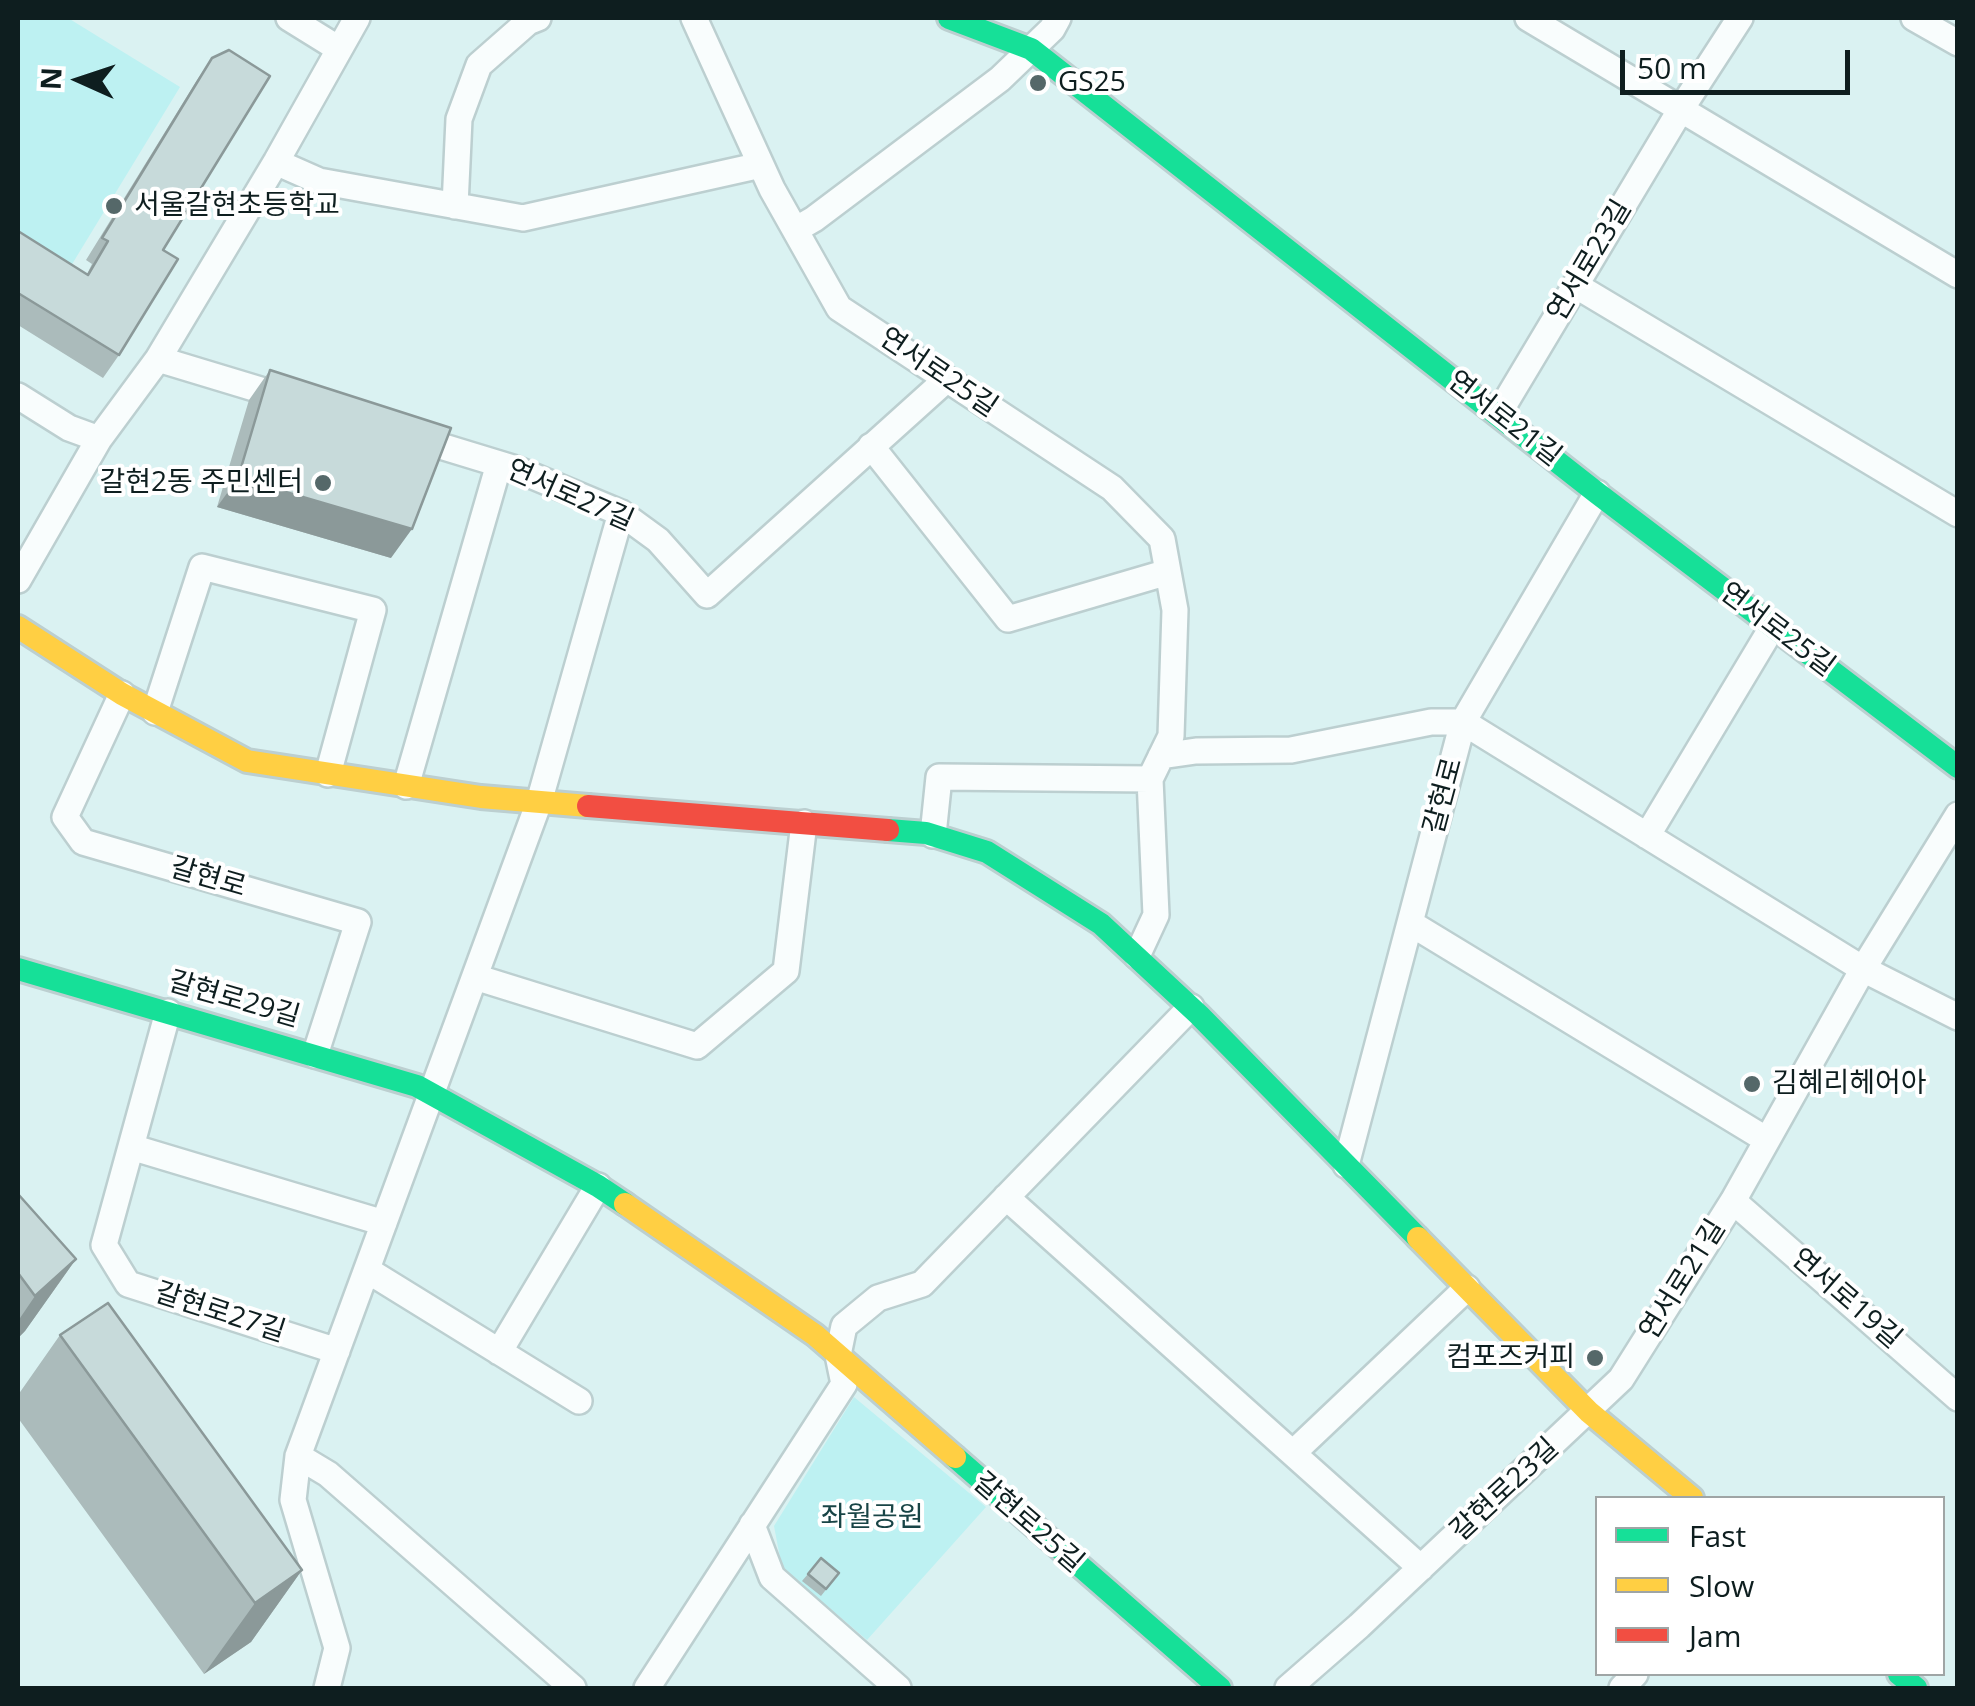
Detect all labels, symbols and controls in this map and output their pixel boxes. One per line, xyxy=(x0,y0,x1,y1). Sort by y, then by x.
north arrow xyxy=(30,30,130,130)
scale bar xyxy=(1625,30,1855,92)
text: 50 m xyxy=(1637,47,1707,88)
text: N xyxy=(30,66,70,91)
place label: GS25 xyxy=(1058,66,1126,100)
marker: GS25 xyxy=(1027,72,1049,94)
place label: 서울갈현초등학교 xyxy=(134,189,340,223)
street label: 연서로23길 xyxy=(1541,194,1639,328)
marker: 서울갈현초등학교 xyxy=(103,195,125,217)
street label: 연서로25길 xyxy=(873,321,1003,425)
street label: 연서로21길 xyxy=(1440,364,1568,474)
street label: 연서로27길 xyxy=(501,453,639,539)
place label: 갈현2동 주민센터 xyxy=(99,466,303,500)
marker: 갈현2동 주민센터 xyxy=(312,472,334,494)
street label: 연서로25길 xyxy=(1713,576,1841,684)
street label: 갈현로 xyxy=(1418,754,1470,838)
street label: 갈현로 xyxy=(166,851,250,905)
street label: 갈현로29길 xyxy=(164,965,304,1035)
place label: 김혜리헤어아 xyxy=(1772,1067,1927,1101)
marker: 김혜리헤어아 xyxy=(1741,1073,1763,1095)
street label: 연서로21길 xyxy=(1633,1214,1733,1346)
street label: 연서로19길 xyxy=(1784,1242,1908,1356)
street label: 갈현로27길 xyxy=(151,1276,289,1350)
place label: 컴포즈커피 xyxy=(1446,1341,1575,1375)
marker: 컴포즈커피 xyxy=(1584,1347,1606,1369)
street label: 갈현로23길 xyxy=(1444,1432,1566,1548)
street label: 갈현로25길 xyxy=(966,1466,1090,1580)
legend xyxy=(1595,1496,1945,1676)
park label: 좌월공원 xyxy=(820,1501,924,1535)
text: Fast xyxy=(1689,1515,1746,1556)
text: Slow xyxy=(1689,1565,1754,1606)
text: Jam xyxy=(1689,1615,1742,1656)

